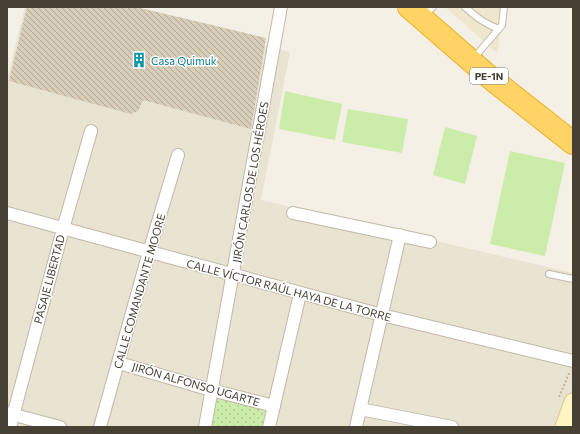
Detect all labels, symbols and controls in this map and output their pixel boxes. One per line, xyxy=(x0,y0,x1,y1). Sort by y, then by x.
building icon: Casa Quimuk xyxy=(130,51,148,69)
place label: Casa Quimuk xyxy=(151,54,217,67)
road number: PE-1N xyxy=(470,68,508,84)
street label: JIRÓN CARLOS DE LOS HÉROES xyxy=(228,100,272,264)
street label: CALLE COMANDANTE MOORE xyxy=(111,212,167,370)
street label: PASAJE LIBERTAD xyxy=(31,233,68,325)
street label: CALLE VÍCTOR RAÚL HAYA DE LA TORRE xyxy=(185,255,393,324)
street label: JIRÓN ALFONSO UGARTE xyxy=(130,359,262,409)

